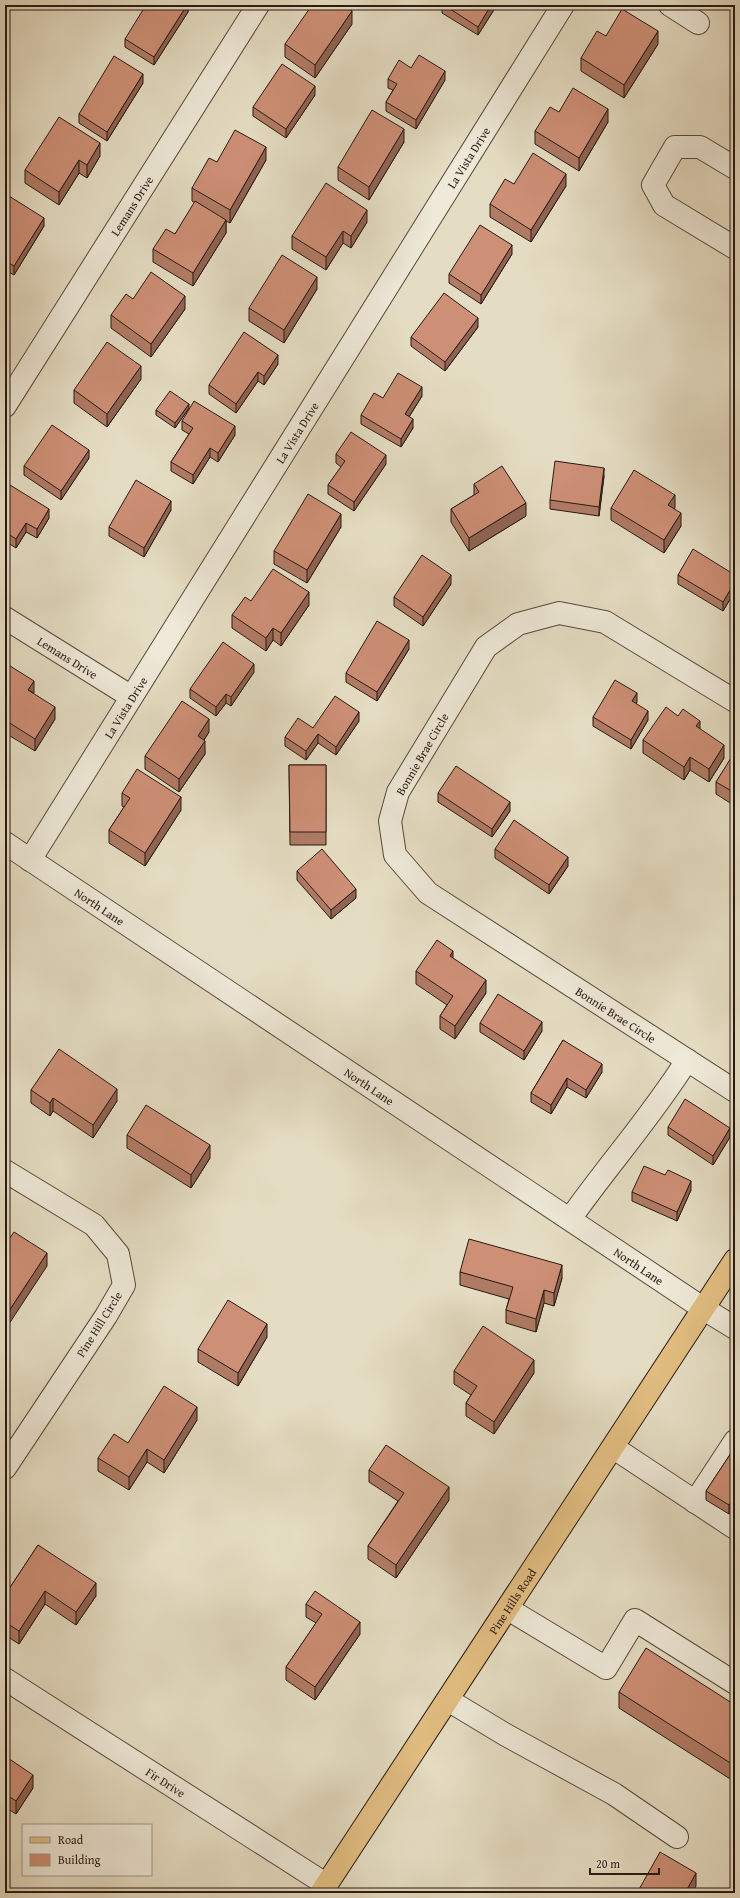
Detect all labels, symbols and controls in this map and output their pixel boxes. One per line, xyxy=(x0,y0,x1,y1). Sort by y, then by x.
street label: La Vista Drive xyxy=(442,123,494,191)
street label: Lemans Drive xyxy=(106,172,157,239)
street label: La Vista Drive xyxy=(271,398,322,466)
street label: Lemans Drive xyxy=(34,632,101,683)
street label: La Vista Drive xyxy=(100,673,151,741)
street label: Bonnie Brae Circle xyxy=(392,709,453,798)
street label: North Lane xyxy=(72,883,128,929)
street label: Bonnie Brae Circle xyxy=(573,982,660,1047)
street label: North Lane xyxy=(341,1063,398,1109)
street label: North Lane xyxy=(611,1243,668,1289)
street label: Pine Hill Circle xyxy=(72,1288,126,1360)
street label: Pine Hills Road xyxy=(484,1564,540,1637)
street label: Fir Drive xyxy=(143,1763,189,1801)
legend xyxy=(22,1824,152,1876)
text: Road xyxy=(58,1831,84,1848)
scale bar xyxy=(590,1850,659,1876)
text: Building xyxy=(58,1851,101,1868)
text: 20 m xyxy=(596,1855,620,1872)

